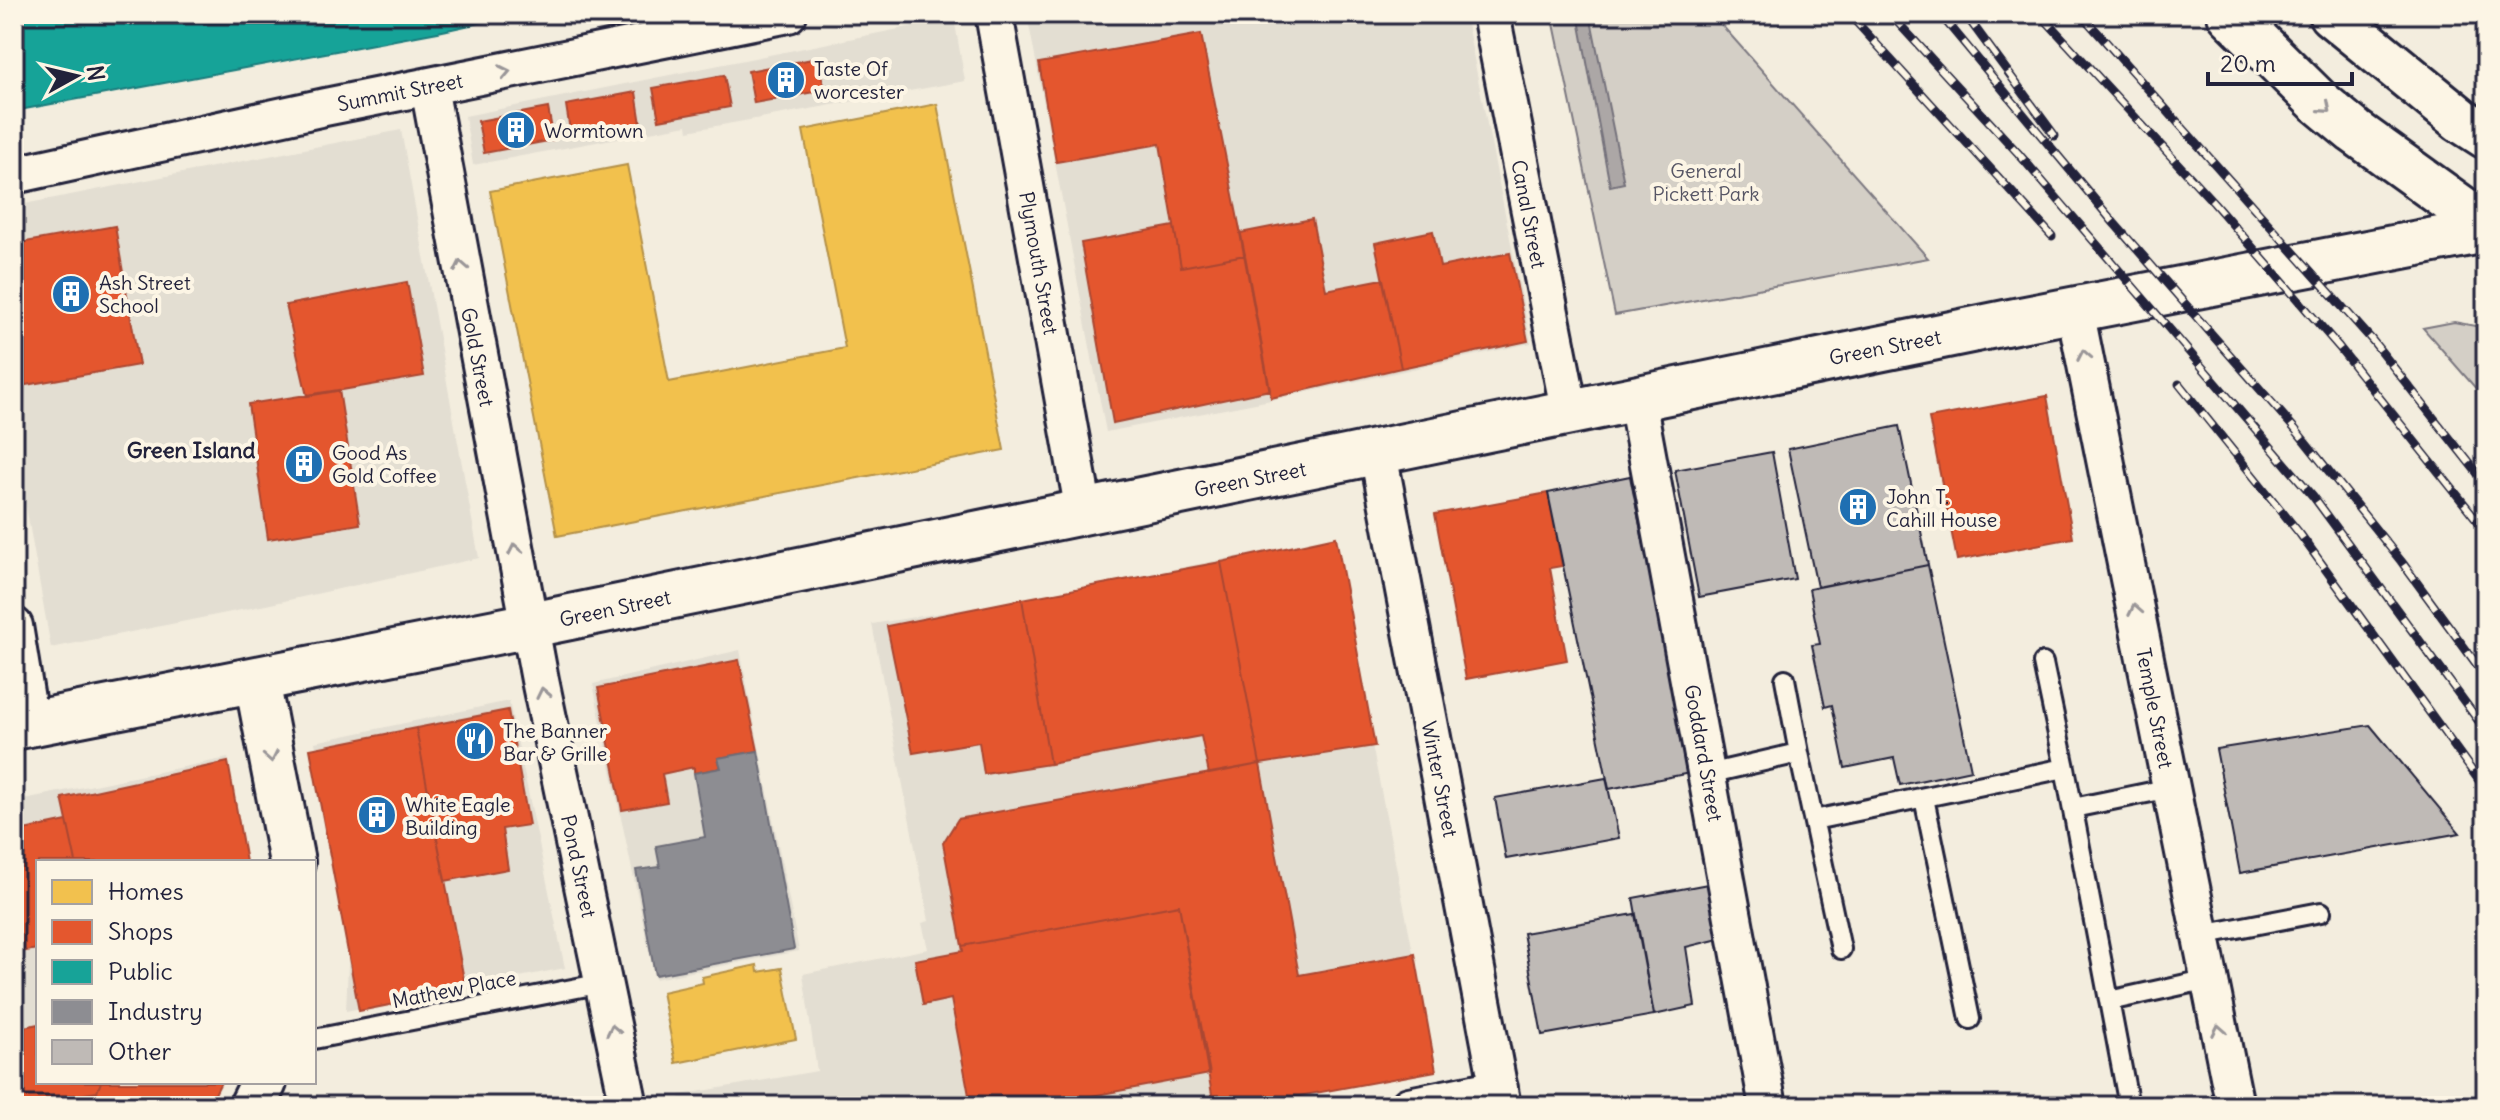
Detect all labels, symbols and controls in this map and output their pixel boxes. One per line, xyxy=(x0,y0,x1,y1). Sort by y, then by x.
north arrow xyxy=(36,36,116,116)
scale bar xyxy=(2208,36,2352,86)
text: 20 m xyxy=(2220,48,2276,78)
place label: Taste Of worcester xyxy=(814,56,904,104)
building icon: Taste Of worcester xyxy=(765,59,807,101)
text: N xyxy=(81,64,111,83)
one-way arrow xyxy=(498,64,511,81)
street label: Summit Street xyxy=(335,68,465,116)
one-way arrow xyxy=(2317,98,2332,112)
building icon: Wormtown xyxy=(495,109,537,151)
place label: Wormtown xyxy=(544,118,644,143)
street label: Canal Street xyxy=(1506,158,1552,271)
park label: General Pickett Park xyxy=(1652,158,1760,206)
street label: Plymouth Street xyxy=(1014,190,1064,337)
one-way arrow xyxy=(453,260,470,273)
place label: Ash Street School xyxy=(99,270,191,318)
building icon: Ash Street School xyxy=(50,273,92,315)
street label: Gold Street xyxy=(456,306,500,409)
street label: Green Street xyxy=(1827,324,1943,370)
one-way arrow xyxy=(2076,349,2093,362)
district label: Green Island xyxy=(127,436,255,464)
place label: Good As Gold Coffee xyxy=(332,440,437,488)
building icon: Good As Gold Coffee xyxy=(283,443,325,485)
street label: Green Street xyxy=(1192,456,1308,502)
place label: John T. Cahill House xyxy=(1886,484,1997,532)
building icon: John T. Cahill House xyxy=(1837,486,1879,528)
one-way arrow xyxy=(507,542,524,556)
street label: Green Street xyxy=(557,584,673,632)
one-way arrow xyxy=(2128,603,2145,617)
street label: Temple Street xyxy=(2131,646,2179,771)
street label: Goddard Street xyxy=(1680,683,1728,824)
one-way arrow xyxy=(535,687,552,700)
place label: The Banner Bar & Grille xyxy=(503,718,607,766)
street label: Winter Street xyxy=(1417,719,1464,839)
restaurant icon: The Banner Bar & Grille xyxy=(454,720,496,762)
one-way arrow xyxy=(262,751,279,764)
place label: White Eagle Building xyxy=(405,792,510,840)
building icon: White Eagle Building xyxy=(356,794,398,836)
street label: Pond Street xyxy=(556,812,602,920)
legend xyxy=(36,860,316,1084)
text: Homes xyxy=(108,876,184,906)
text: Shops xyxy=(108,916,173,946)
text: Public xyxy=(108,956,173,986)
street label: Mathew Place xyxy=(390,965,518,1013)
text: Industry xyxy=(108,996,203,1026)
one-way arrow xyxy=(605,1023,622,1037)
one-way arrow xyxy=(2212,1023,2229,1036)
text: Other xyxy=(108,1036,171,1066)

